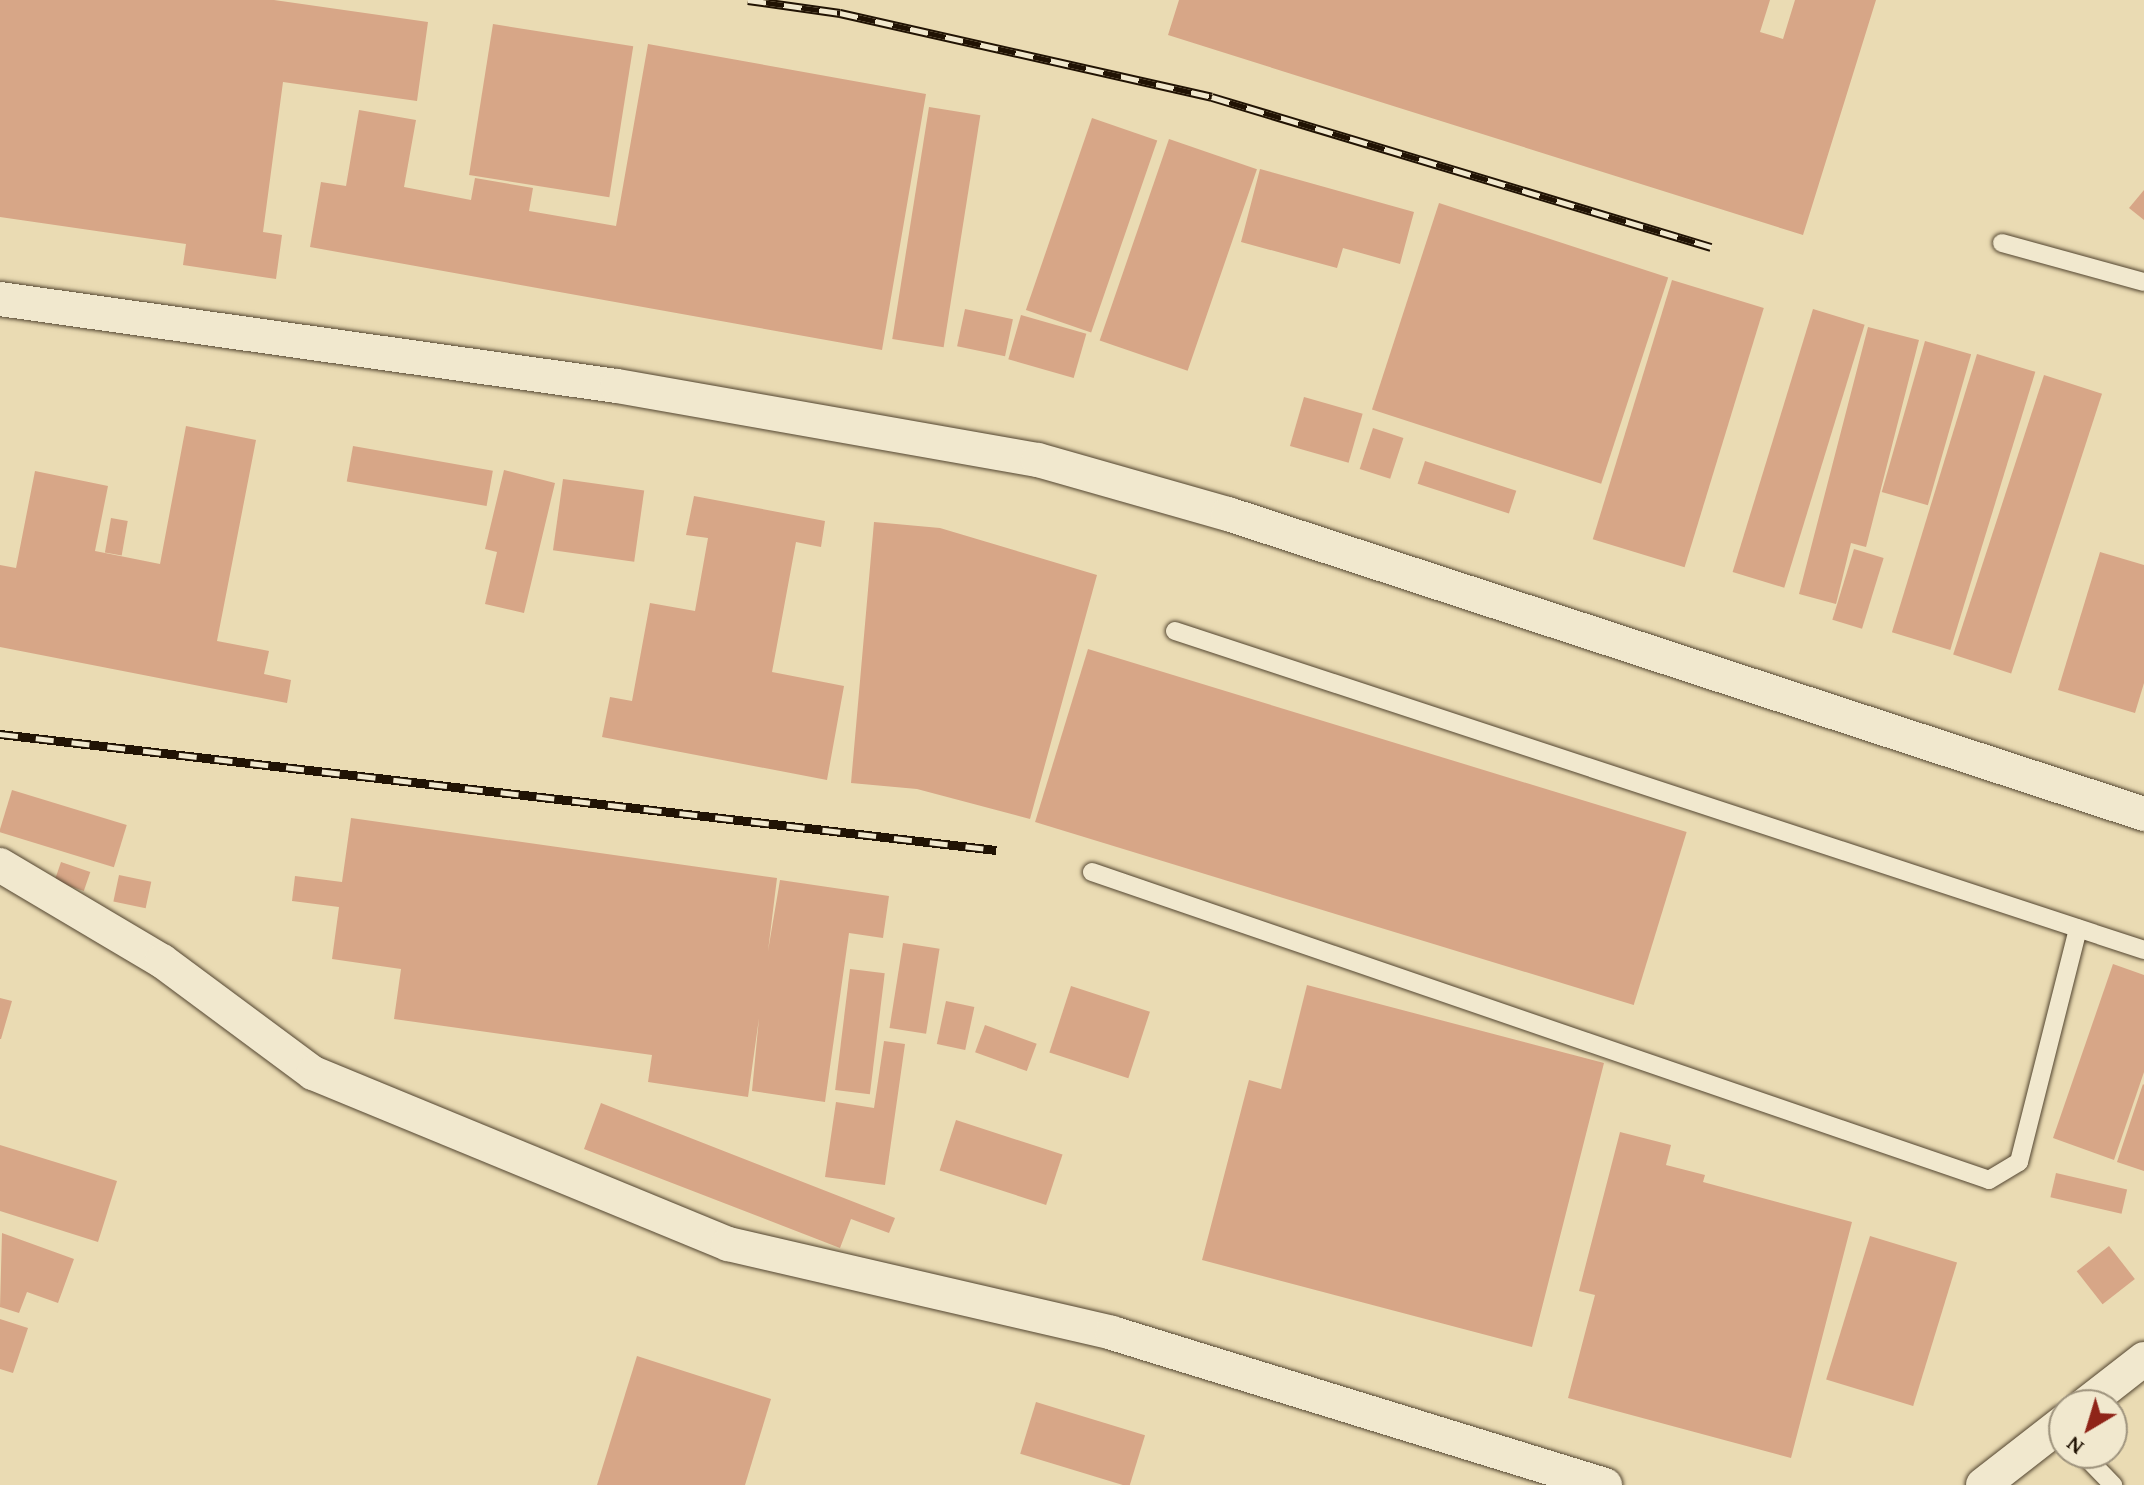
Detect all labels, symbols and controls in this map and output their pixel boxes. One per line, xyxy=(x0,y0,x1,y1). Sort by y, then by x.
north arrow xyxy=(2048,1389,2128,1469)
text: N xyxy=(2059,1429,2090,1463)

